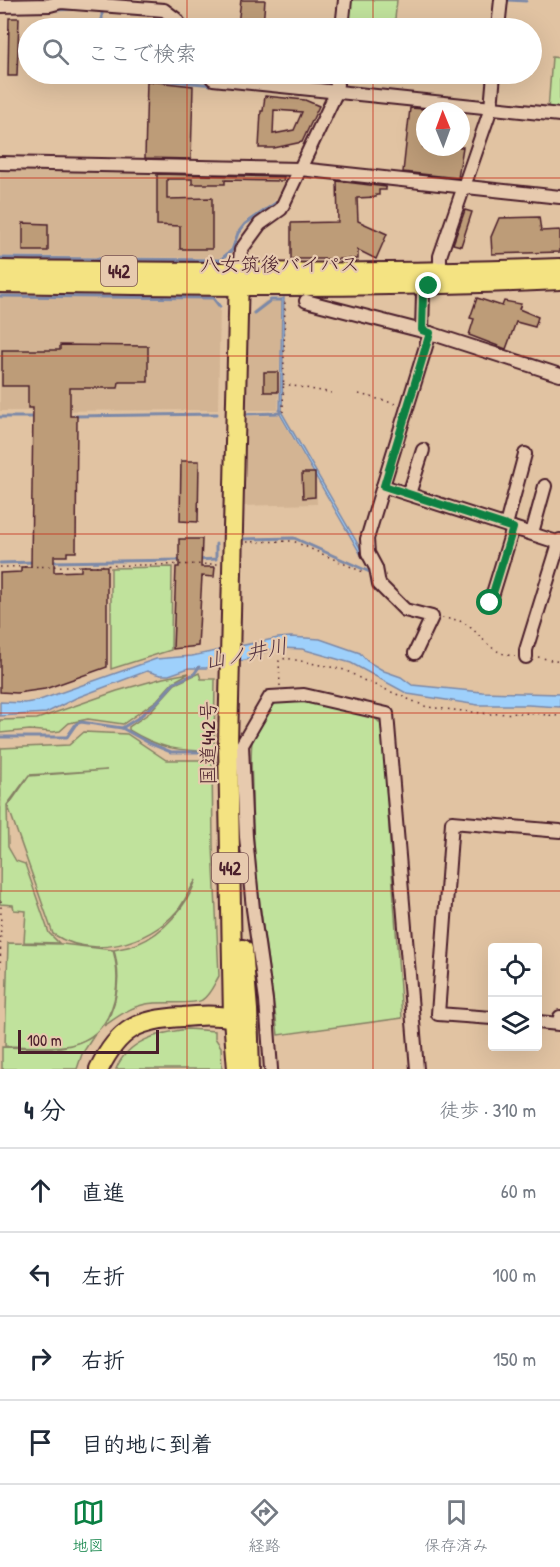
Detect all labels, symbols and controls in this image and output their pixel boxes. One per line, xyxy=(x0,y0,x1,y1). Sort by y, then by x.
search box xyxy=(18,18,542,84)
icon: search xyxy=(39,35,72,68)
text: ここで検索 xyxy=(87,38,197,68)
north arrow xyxy=(416,102,470,156)
street label: 八女筑後バイパス xyxy=(200,250,360,277)
road number: 442 xyxy=(101,256,137,286)
route end xyxy=(415,272,441,298)
route start xyxy=(476,589,502,615)
water label: 山ノ井川 xyxy=(202,631,290,675)
street label: 国道442号 xyxy=(194,701,221,785)
road number: 442 xyxy=(212,853,248,883)
map controls xyxy=(488,943,542,1051)
button: locate xyxy=(488,943,542,997)
button: layers xyxy=(488,997,542,1051)
scale bar xyxy=(18,1027,159,1054)
text: 100 m xyxy=(27,1029,62,1051)
text: 4 分 xyxy=(24,1092,66,1127)
text: 徒歩 · 310 m xyxy=(439,1096,536,1123)
icon: ahead xyxy=(24,1174,57,1207)
text: 直進 xyxy=(81,1177,125,1207)
text: 60 m xyxy=(501,1177,536,1204)
icon: left xyxy=(24,1258,57,1291)
text: 左折 xyxy=(81,1261,125,1291)
text: 100 m xyxy=(493,1261,536,1288)
icon: right xyxy=(24,1342,57,1375)
text: 右折 xyxy=(81,1345,125,1375)
text: 150 m xyxy=(493,1345,536,1372)
icon: arrive xyxy=(24,1426,57,1459)
text: 目的地に到着 xyxy=(81,1429,213,1459)
tab: 地図 xyxy=(72,1496,105,1556)
tab: 経路 xyxy=(248,1496,281,1556)
tab: 保存済み xyxy=(424,1496,488,1556)

